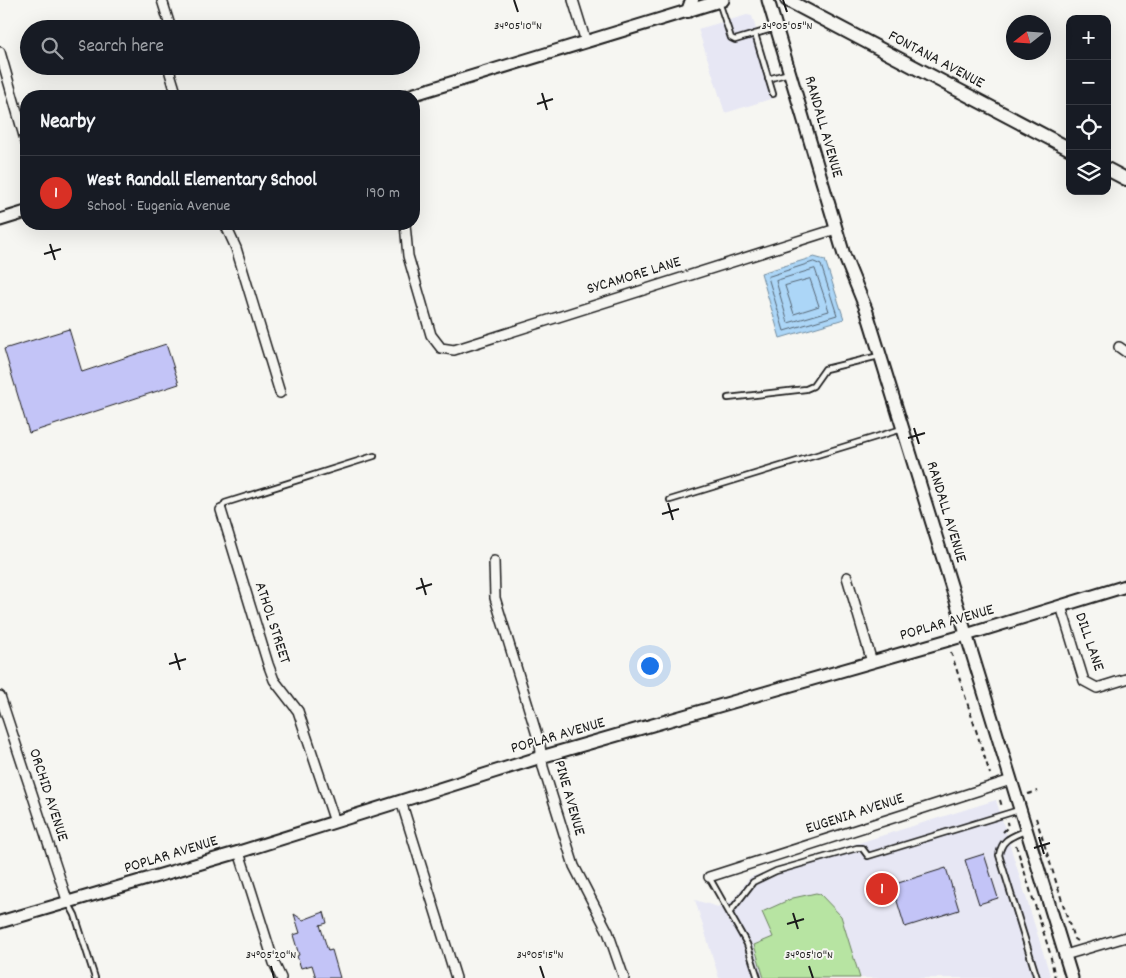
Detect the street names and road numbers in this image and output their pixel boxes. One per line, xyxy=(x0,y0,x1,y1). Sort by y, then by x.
street label: FONTANA AVENUE xyxy=(884,25,989,95)
street label: RANDALL AVENUE xyxy=(798,73,849,181)
street label: SYCAMORE LANE xyxy=(584,251,685,301)
street label: RANDALL AVENUE xyxy=(920,459,973,566)
street label: ATHOL STREET xyxy=(248,579,296,667)
street label: POPLAR AVENUE xyxy=(897,598,998,647)
street label: DILL LANE xyxy=(1068,610,1110,675)
street label: POPLAR AVENUE xyxy=(508,711,609,760)
street label: ORCHID AVENUE xyxy=(22,746,74,845)
street label: PINE AVENUE xyxy=(547,758,591,839)
street label: EUGENIA AVENUE xyxy=(803,787,908,841)
street label: POPLAR AVENUE xyxy=(121,830,221,880)

